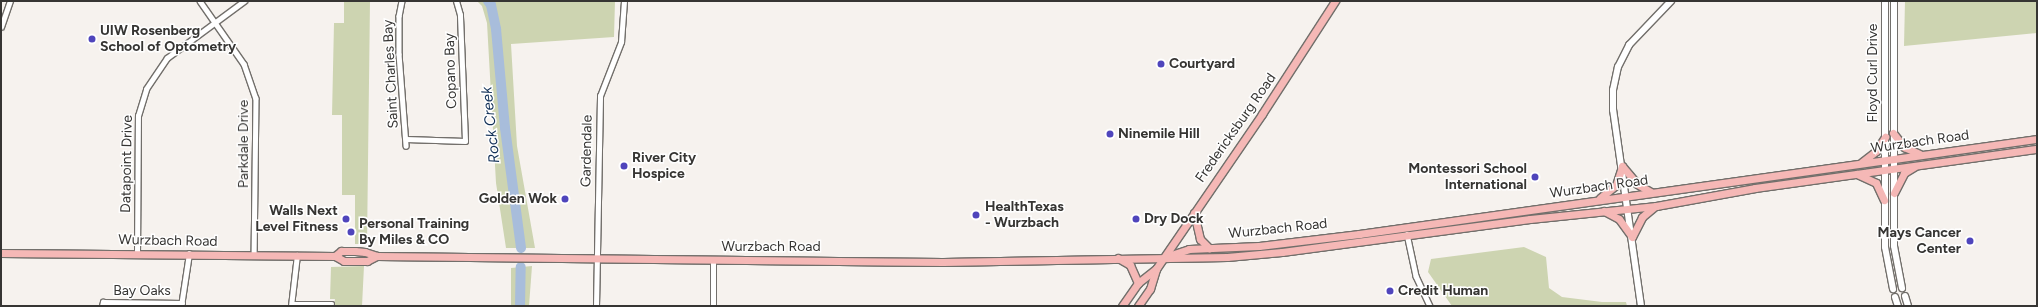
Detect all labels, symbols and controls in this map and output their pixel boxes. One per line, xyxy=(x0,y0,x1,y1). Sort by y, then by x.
street label: Saint Charles Bay xyxy=(380,19,402,129)
place label: UIW Rosenberg School of Optometry xyxy=(100,23,236,56)
street label: Floyd Curl Drive xyxy=(1865,23,1881,123)
street label: Copano Bay xyxy=(441,33,461,109)
marker: UIW Rosenberg School of Optometry xyxy=(87,34,97,44)
place label: Courtyard xyxy=(1169,56,1235,72)
marker: Courtyard xyxy=(1156,59,1166,69)
street label: Fredericksburg Road xyxy=(1192,70,1280,186)
water label: Rock Creek xyxy=(478,86,504,164)
street label: Parkdale Drive xyxy=(236,100,252,188)
street label: Datapoint Drive xyxy=(118,115,136,213)
street label: Gardendale xyxy=(578,115,596,187)
place label: Ninemile Hill xyxy=(1118,126,1200,142)
street label: Wurzbach Road xyxy=(1870,127,1970,157)
marker: Ninemile Hill xyxy=(1105,129,1115,139)
place label: River City Hospice xyxy=(632,150,696,182)
marker: River City Hospice xyxy=(619,161,629,171)
place label: Montessori School International xyxy=(1408,161,1527,194)
marker: Montessori School International xyxy=(1530,172,1540,182)
street label: Wurzbach Road xyxy=(1549,172,1649,202)
place label: Golden Wok xyxy=(479,191,557,207)
marker: Golden Wok xyxy=(560,194,570,204)
place label: HealthTexas - Wurzbach xyxy=(985,199,1064,232)
place label: Walls Next Level Fitness xyxy=(255,203,338,236)
marker: HealthTexas - Wurzbach xyxy=(970,209,982,221)
place label: Dry Dock xyxy=(1144,211,1204,227)
marker: Walls Next Level Fitness xyxy=(341,214,351,224)
marker: Dry Dock xyxy=(1131,214,1141,224)
street label: Wurzbach Road xyxy=(1228,215,1328,243)
place label: Personal Training By Miles & CO xyxy=(359,216,469,248)
place label: Mays Cancer Center xyxy=(1878,225,1961,258)
marker: Personal Training By Miles & CO xyxy=(346,227,356,237)
street label: Wurzbach Road xyxy=(118,232,218,250)
marker: Mays Cancer Center xyxy=(1964,235,1976,247)
street label: Wurzbach Road xyxy=(721,239,821,255)
street label: Bay Oaks xyxy=(113,283,171,299)
place label: Credit Human xyxy=(1398,283,1488,299)
marker: Credit Human xyxy=(1385,286,1395,296)

